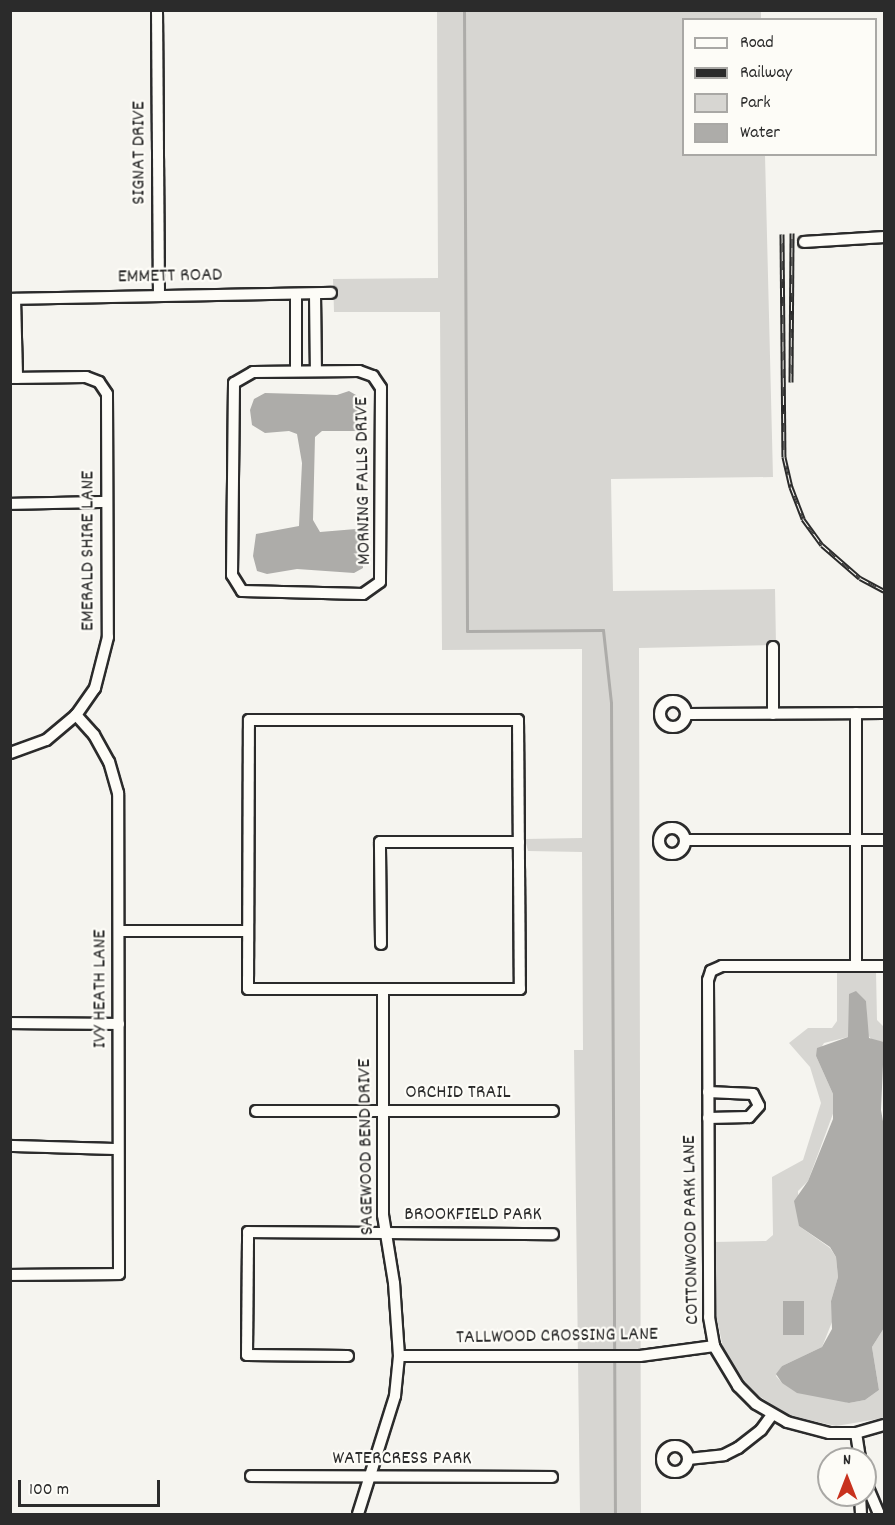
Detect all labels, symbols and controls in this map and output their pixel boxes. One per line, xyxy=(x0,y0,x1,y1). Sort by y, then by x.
legend xyxy=(682,18,877,156)
text: Road xyxy=(740,31,774,56)
text: Railway xyxy=(740,61,792,86)
text: Park xyxy=(740,91,771,116)
street label: SIGNAT DRIVE xyxy=(128,101,152,205)
text: Water xyxy=(740,121,780,146)
street label: EMMETT ROAD xyxy=(117,264,223,290)
street label: MORNING FALLS DRIVE xyxy=(351,397,377,565)
street label: EMERALD SHIRE LANE xyxy=(77,471,101,631)
street label: IVY HEATH LANE xyxy=(89,930,113,1048)
street label: SAGEWOOD BEND DRIVE xyxy=(353,1059,381,1235)
street label: ORCHID TRAIL xyxy=(405,1081,511,1105)
street label: COTTONWOOD PARK LANE xyxy=(678,1135,706,1325)
street label: BROOKFIELD PARK xyxy=(404,1203,542,1227)
street label: TALLWOOD CROSSING LANE xyxy=(456,1323,658,1351)
street label: WATERCRESS PARK xyxy=(332,1447,472,1471)
north arrow xyxy=(817,1447,877,1507)
text: N xyxy=(843,1449,851,1472)
scale bar xyxy=(21,1468,164,1506)
text: 100 m xyxy=(29,1478,69,1503)

